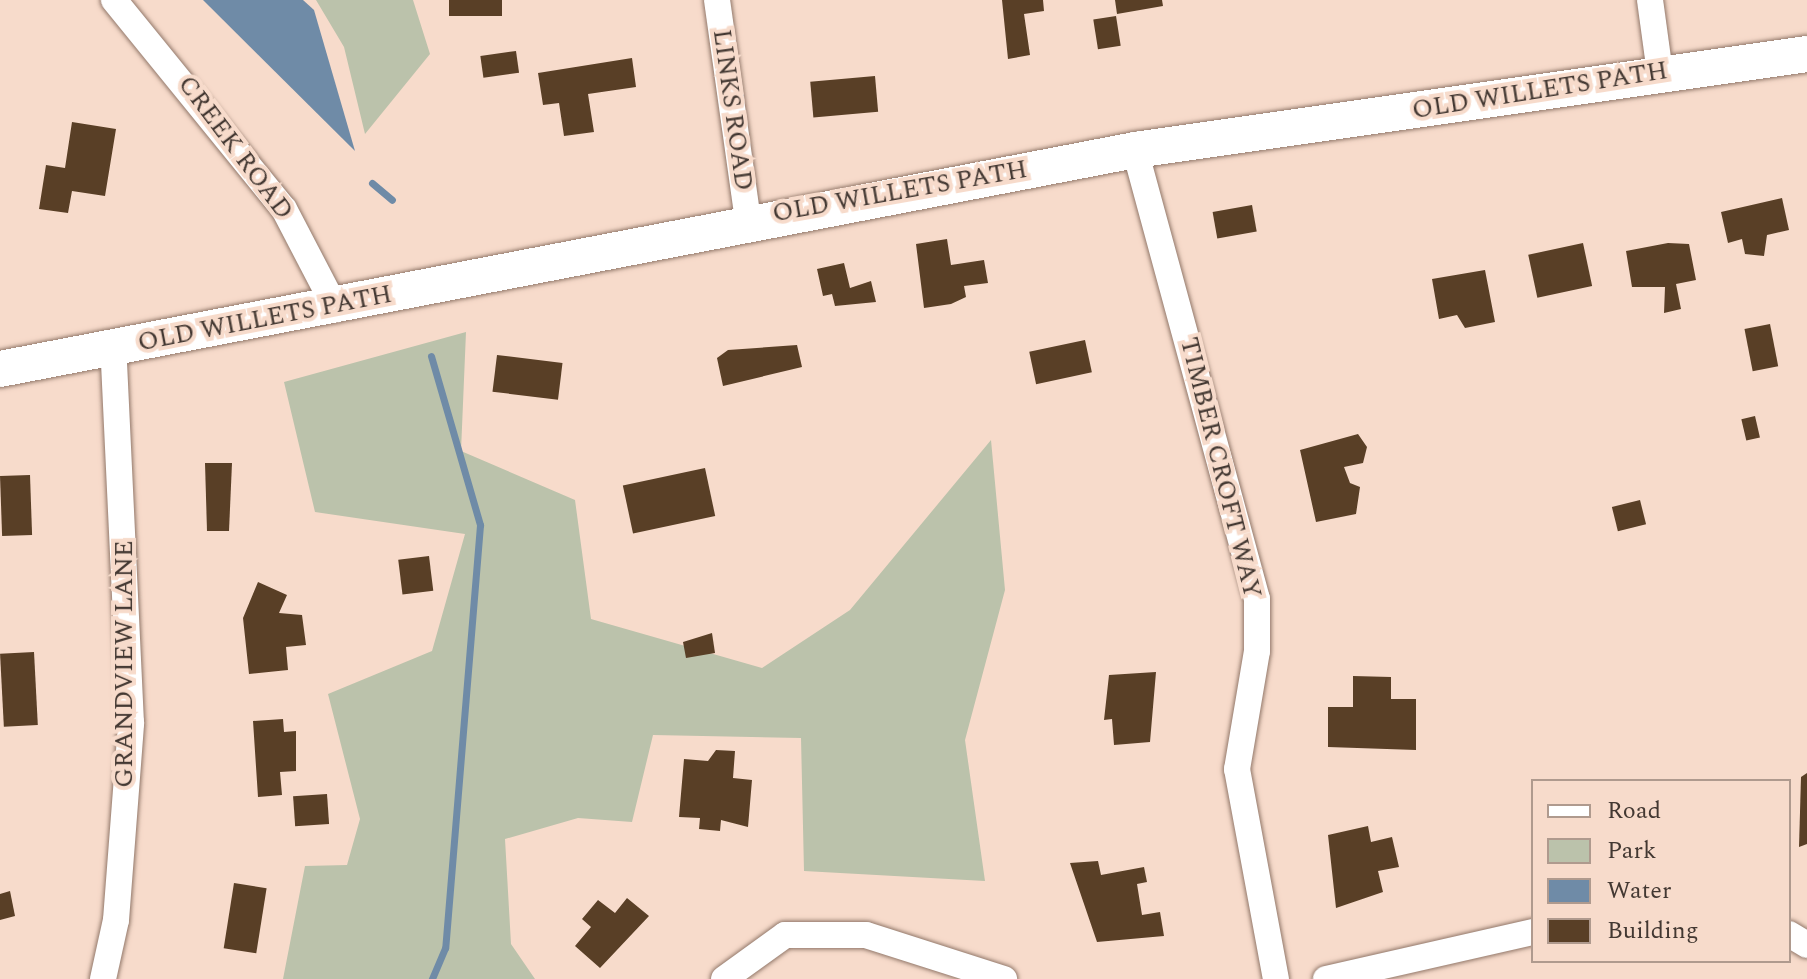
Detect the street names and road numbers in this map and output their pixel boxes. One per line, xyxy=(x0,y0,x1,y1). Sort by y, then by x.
street label: LINKS ROAD xyxy=(705,27,759,193)
street label: OLD WILLETS PATH xyxy=(1410,55,1670,127)
street label: CREEK ROAD xyxy=(171,70,299,226)
street label: OLD WILLETS PATH xyxy=(770,154,1030,230)
street label: OLD WILLETS PATH xyxy=(135,279,395,359)
street label: TIMBER CROFT WAY xyxy=(1172,334,1268,602)
street label: GRANDVIEW LANE xyxy=(109,540,141,788)

